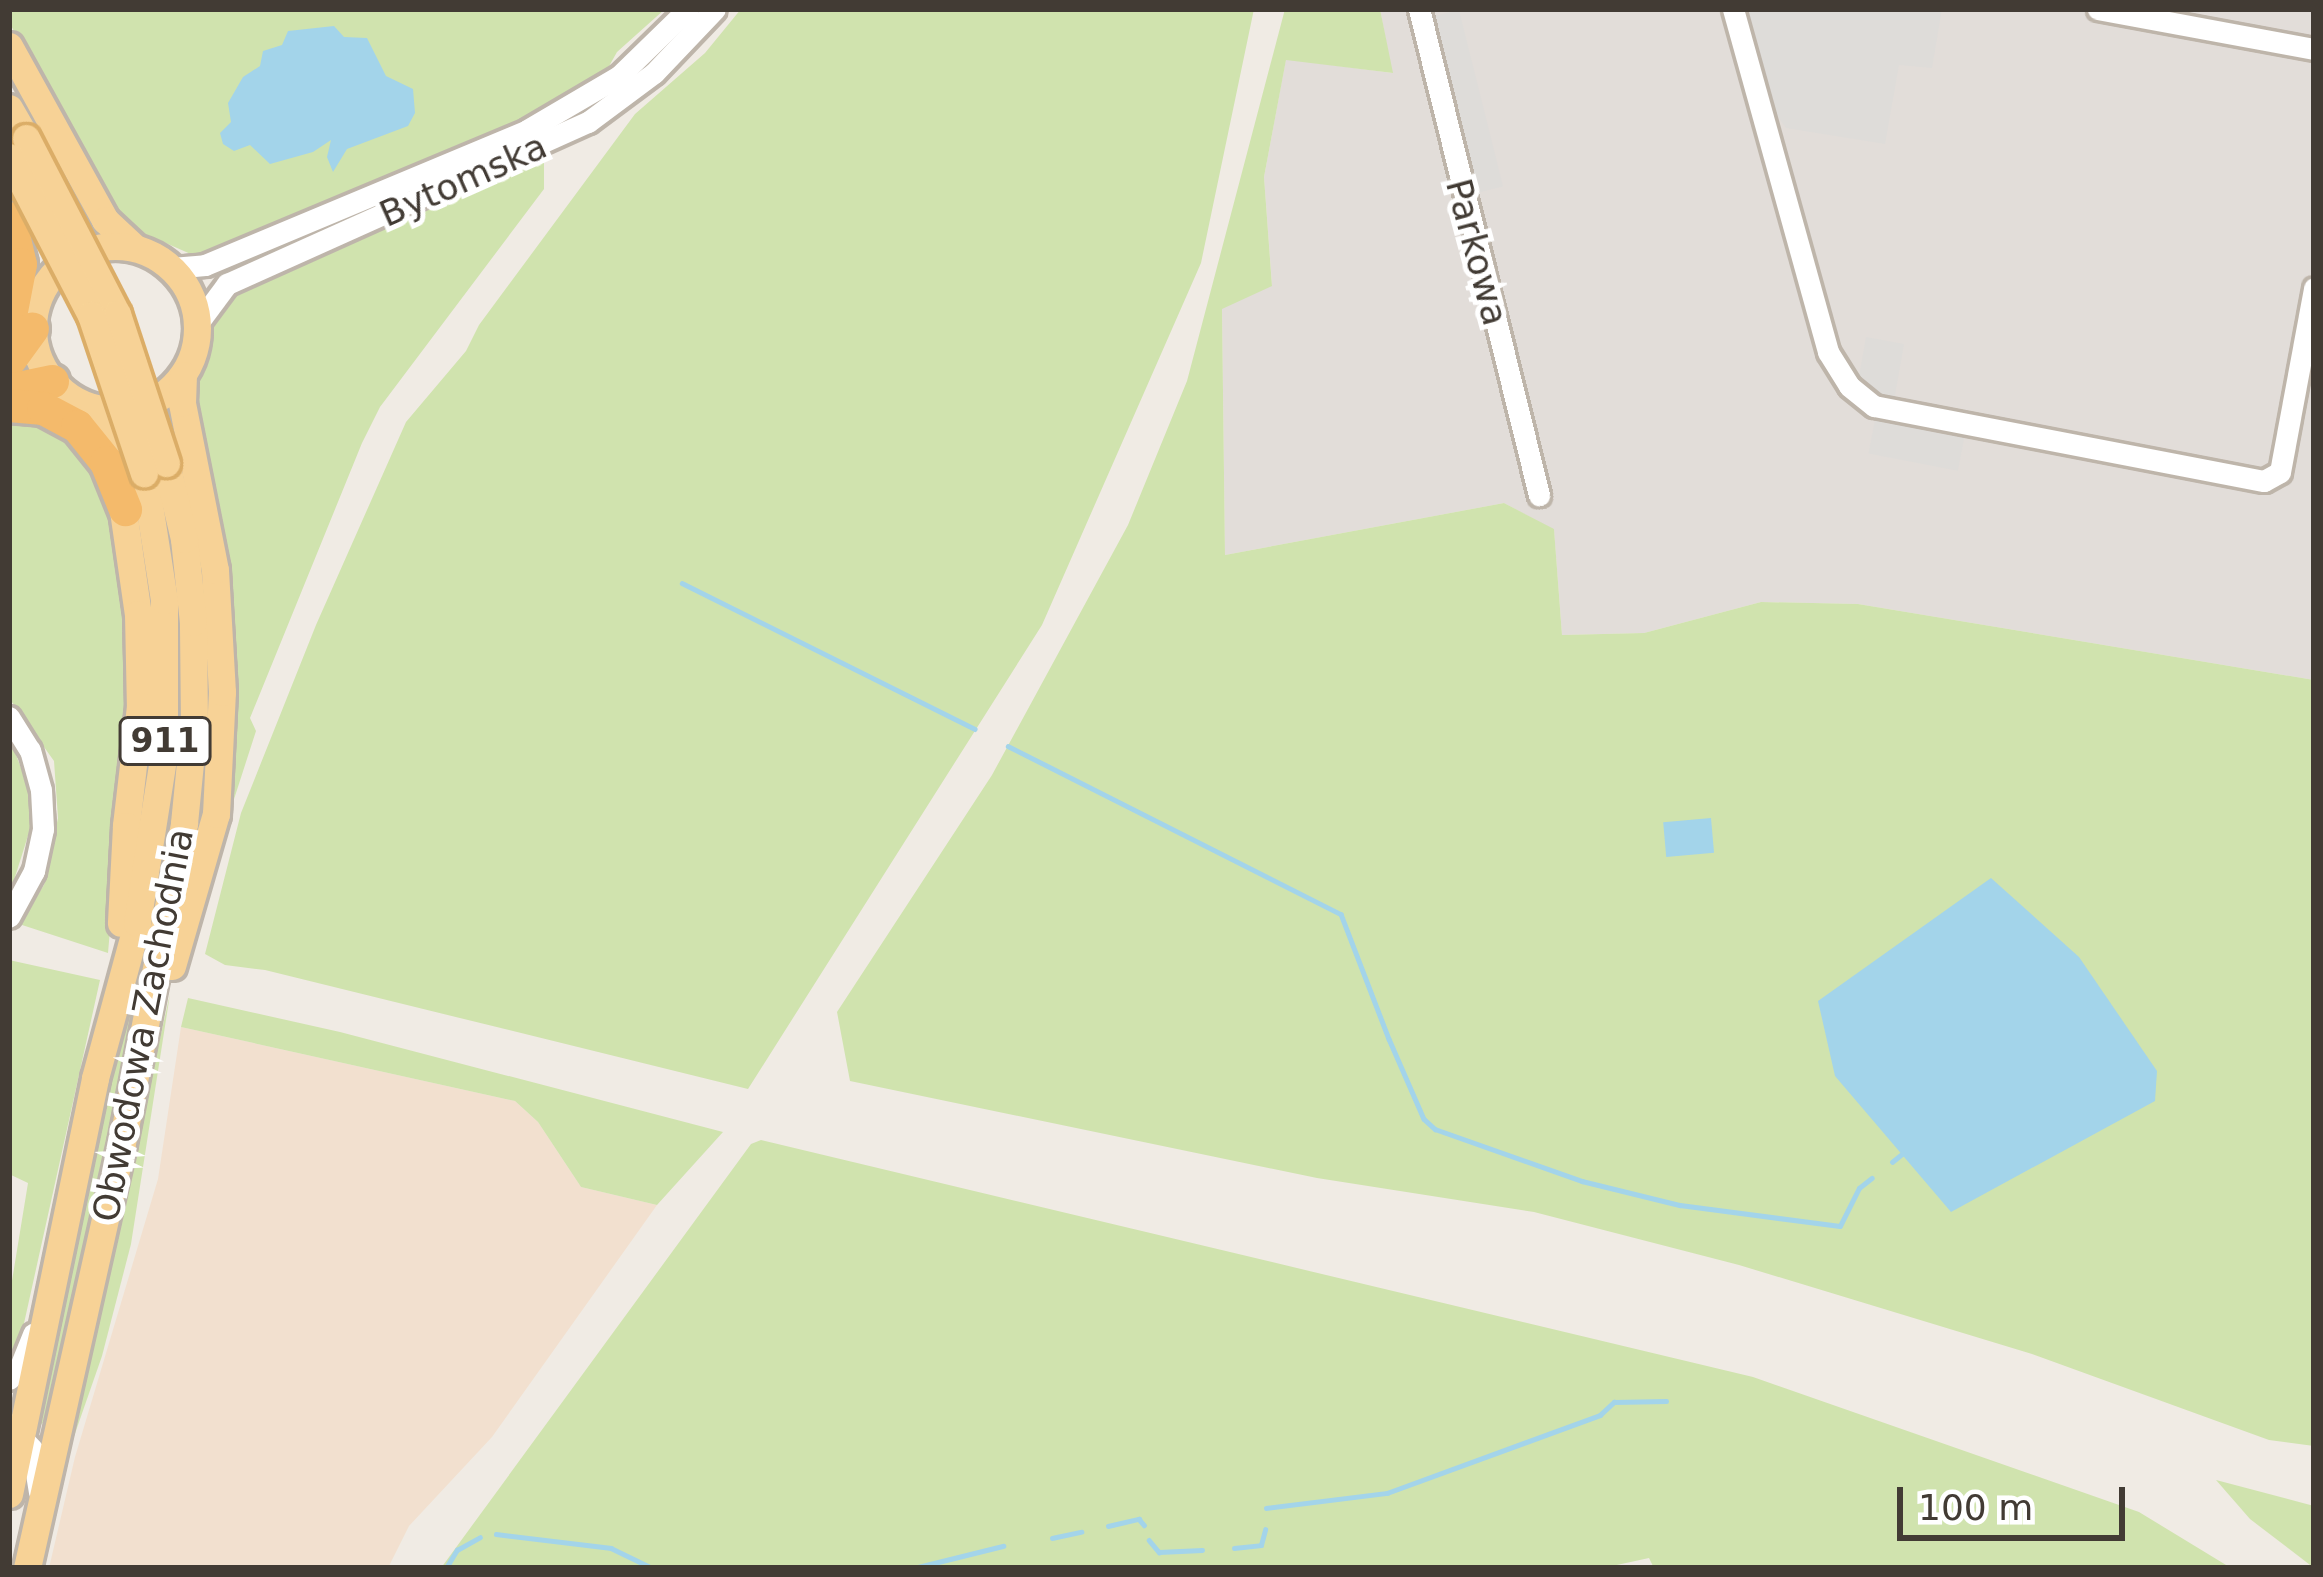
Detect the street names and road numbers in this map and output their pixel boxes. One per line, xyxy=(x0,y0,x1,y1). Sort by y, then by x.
street label: Bytomska xyxy=(373,124,553,236)
street label: Parkowa xyxy=(1437,174,1517,330)
road number: 911 xyxy=(117,714,213,768)
street label: Obwodowa Zachodnia xyxy=(84,825,202,1225)

